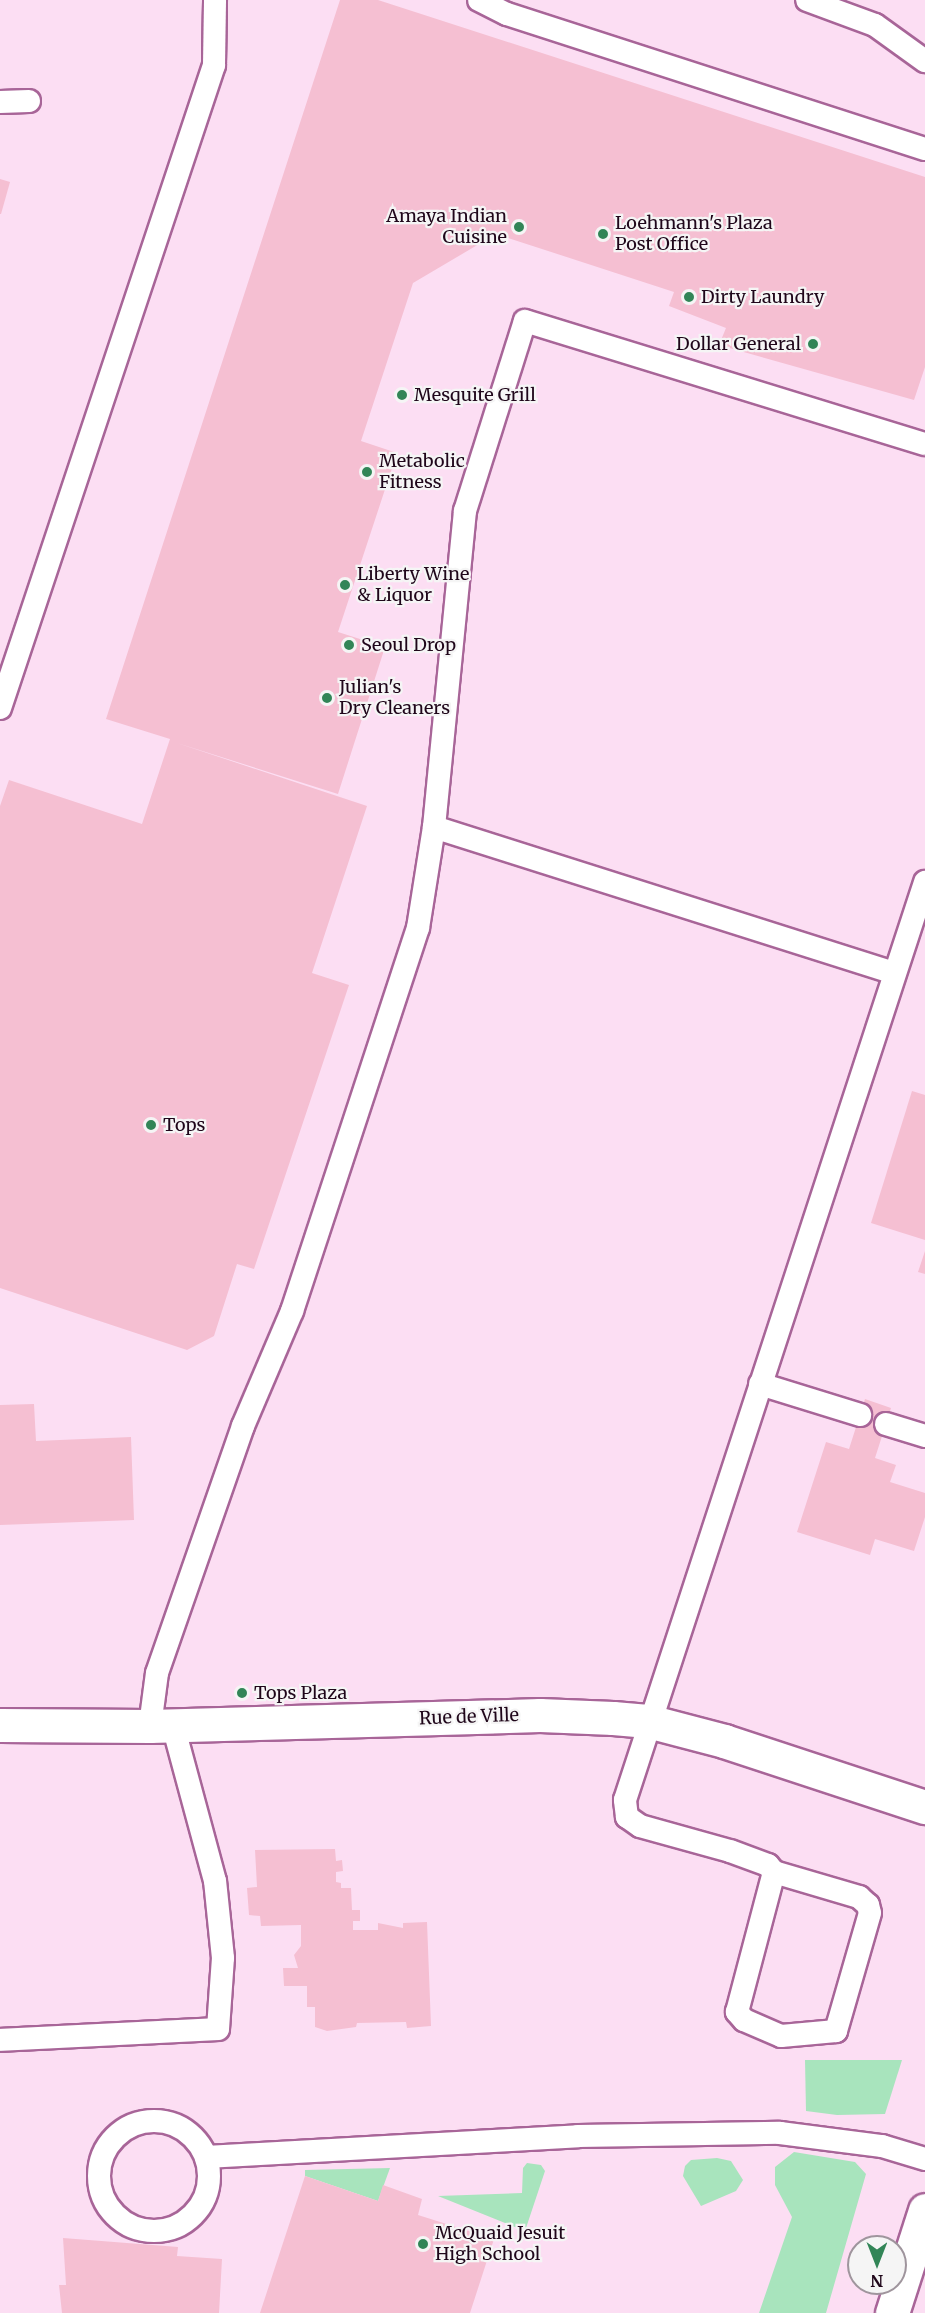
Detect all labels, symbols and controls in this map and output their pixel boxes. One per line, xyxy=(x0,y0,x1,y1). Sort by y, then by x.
place label: Amaya Indian Cuisine xyxy=(386,206,507,248)
place label: Loehmann's Plaza Post Office xyxy=(615,213,773,256)
marker: Amaya Indian Cuisine xyxy=(512,220,526,234)
marker: Loehmann's Plaza Post Office xyxy=(596,227,610,241)
place label: Dirty Laundry xyxy=(701,286,824,308)
marker: Dirty Laundry xyxy=(682,290,696,304)
place label: Dollar General xyxy=(676,333,801,355)
marker: Dollar General xyxy=(806,337,820,351)
place label: Mesquite Grill xyxy=(414,384,536,406)
marker: Mesquite Grill xyxy=(395,388,409,402)
place label: Metabolic Fitness xyxy=(379,451,465,494)
marker: Metabolic Fitness xyxy=(360,465,374,479)
place label: Liberty Wine & Liquor xyxy=(357,564,469,606)
marker: Liberty Wine & Liquor xyxy=(338,578,352,592)
place label: Seoul Drop xyxy=(361,634,456,656)
marker: Seoul Drop xyxy=(342,638,356,652)
place label: Julian's Dry Cleaners xyxy=(339,677,450,720)
marker: Julian's Dry Cleaners xyxy=(320,691,334,705)
place label: Tops xyxy=(163,1114,205,1136)
marker: Tops xyxy=(144,1118,158,1132)
place label: Tops Plaza xyxy=(254,1682,347,1704)
marker: Tops Plaza xyxy=(235,1686,249,1700)
street label: Rue de Ville xyxy=(419,1704,519,1730)
place label: McQuaid Jesuit High School xyxy=(435,2223,565,2266)
north arrow xyxy=(847,2235,907,2295)
marker: McQuaid Jesuit High School xyxy=(416,2237,430,2251)
text: N xyxy=(871,2271,883,2291)

